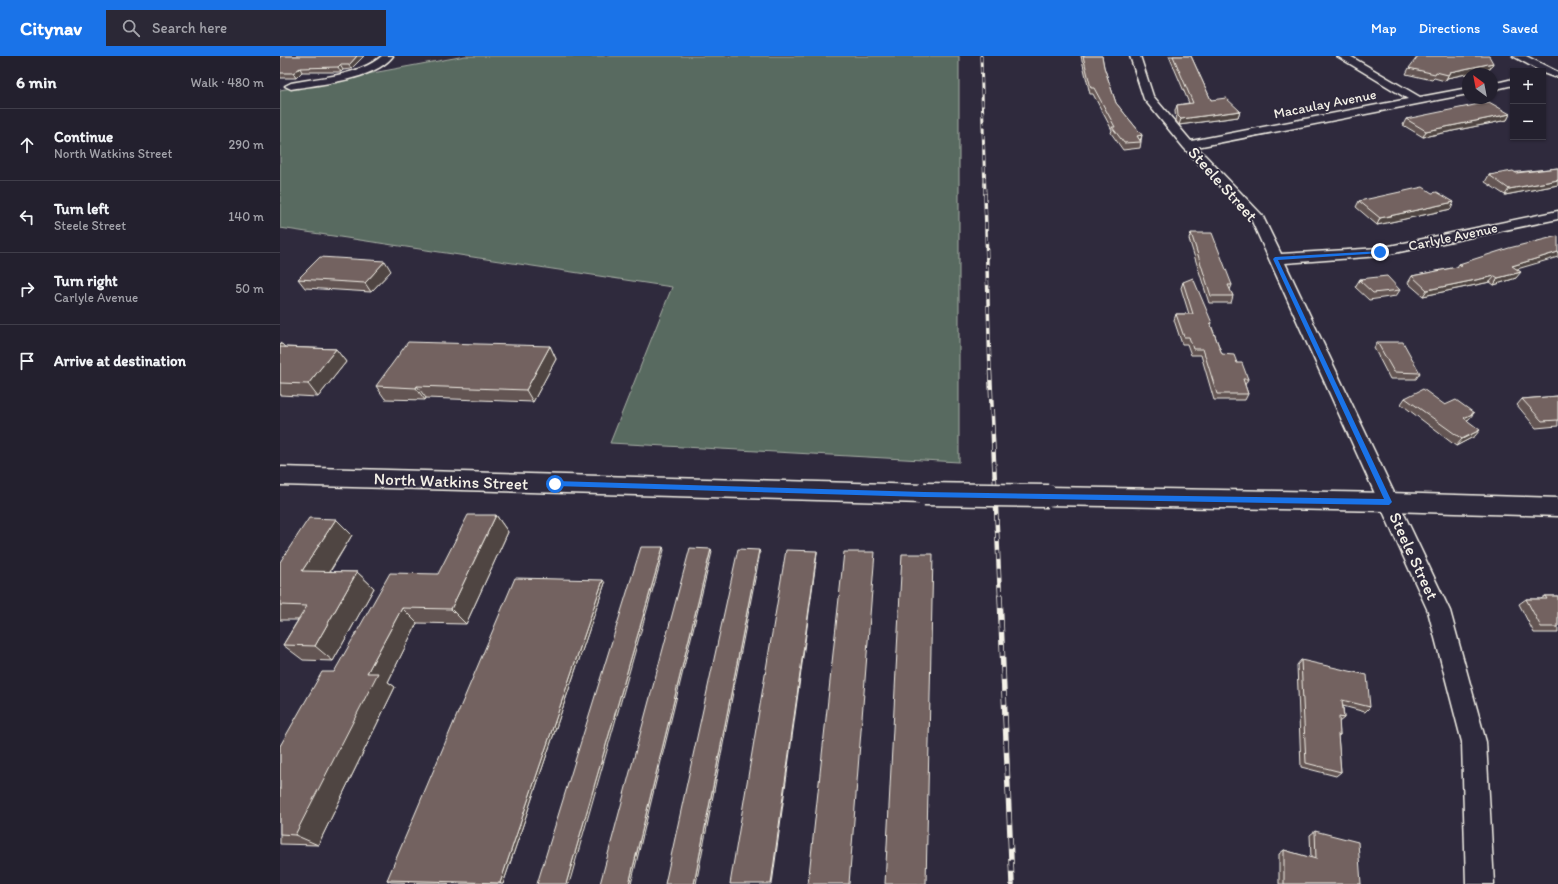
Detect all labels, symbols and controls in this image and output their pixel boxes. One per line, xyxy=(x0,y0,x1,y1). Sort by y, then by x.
search box xyxy=(106,10,386,46)
text: Citynav xyxy=(20,17,82,40)
icon: search xyxy=(120,17,142,39)
text: Search here xyxy=(152,19,227,37)
text: Map xyxy=(1371,20,1397,37)
text: Directions xyxy=(1419,20,1480,37)
text: Saved xyxy=(1502,20,1538,37)
north arrow xyxy=(1462,68,1498,104)
map controls xyxy=(1510,68,1546,140)
button: + xyxy=(1510,68,1546,104)
text: 6 min xyxy=(16,72,57,92)
text: Walk · 480 m xyxy=(190,75,264,90)
street label: Macaulay Avenue xyxy=(1272,86,1378,122)
button: − xyxy=(1510,104,1546,140)
text: Continue xyxy=(54,128,113,146)
icon: ahead xyxy=(16,134,38,156)
text: 290 m xyxy=(228,137,264,152)
street label: Steele Street xyxy=(1184,142,1262,226)
text: North Watkins Street xyxy=(54,146,172,161)
text: Turn left xyxy=(54,200,109,218)
icon: left xyxy=(16,206,38,228)
text: 140 m xyxy=(228,209,264,224)
text: Steele Street xyxy=(54,218,126,233)
street label: Carlyle Avenue xyxy=(1407,219,1499,255)
route end xyxy=(1371,243,1389,261)
text: Turn right xyxy=(54,272,118,290)
icon: right xyxy=(16,278,38,300)
text: 50 m xyxy=(235,281,264,296)
text: Carlyle Avenue xyxy=(54,290,138,305)
icon: arrive xyxy=(16,350,38,372)
text: Arrive at destination xyxy=(54,352,186,370)
street label: North Watkins Street xyxy=(373,468,529,494)
route start xyxy=(546,475,564,493)
street label: Steele Street xyxy=(1385,509,1443,603)

